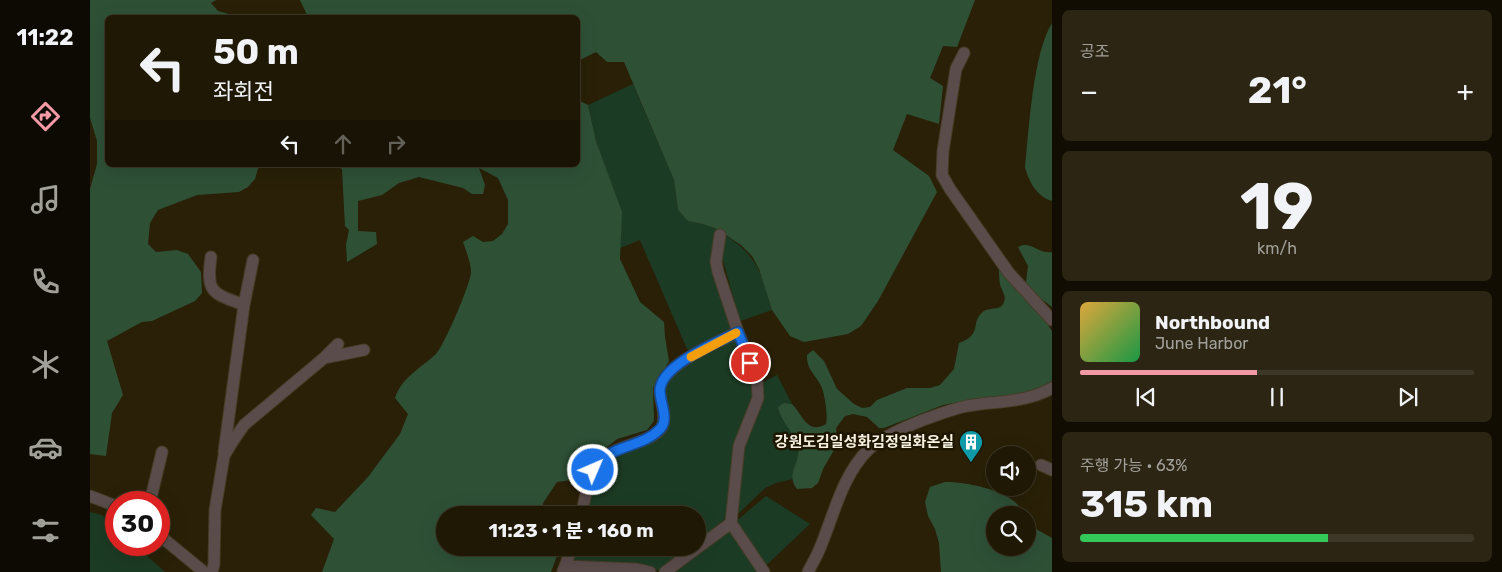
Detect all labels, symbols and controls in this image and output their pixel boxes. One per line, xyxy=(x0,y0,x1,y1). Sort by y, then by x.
text: 11:22 xyxy=(17,24,73,51)
text: 50 m xyxy=(213,31,299,73)
icon: left xyxy=(130,35,195,100)
text: 공조 xyxy=(1080,42,1109,61)
text: 21° xyxy=(1248,67,1307,113)
text: − xyxy=(1080,75,1098,108)
text: + xyxy=(1457,75,1474,108)
text: 좌회전 xyxy=(213,78,274,105)
icon: directions xyxy=(28,99,63,134)
icon: left xyxy=(276,130,304,158)
icon: ahead xyxy=(329,130,357,158)
icon: right xyxy=(382,130,410,158)
text: 19 xyxy=(1240,168,1314,245)
icon: music xyxy=(28,182,63,217)
text: km/h xyxy=(1257,239,1297,258)
icon: phone xyxy=(28,264,63,299)
text: Northbound xyxy=(1155,311,1270,334)
text: June Harbor xyxy=(1155,334,1248,353)
pin xyxy=(729,342,771,384)
icon: climate xyxy=(28,347,63,382)
icon: arrive xyxy=(736,349,764,377)
icon: previous xyxy=(1132,383,1160,411)
icon: pause xyxy=(1263,383,1291,411)
icon: next xyxy=(1394,383,1422,411)
building icon: 강원도김일성화김정일화온실 xyxy=(958,429,984,463)
icon: car xyxy=(28,430,63,465)
place label: 강원도김일성화김정일화온실 xyxy=(775,433,954,451)
position arrow xyxy=(566,443,618,495)
map controls xyxy=(986,446,1036,556)
button: sound xyxy=(986,446,1036,496)
text: 주행 가능 · 63% xyxy=(1080,456,1187,475)
text: 315 km xyxy=(1080,481,1213,527)
speed limit sign: 30 xyxy=(105,491,170,556)
button: search xyxy=(986,506,1036,556)
icon: filters xyxy=(28,513,63,548)
text: 11:23 · 1 분 · 160 m xyxy=(488,519,654,542)

